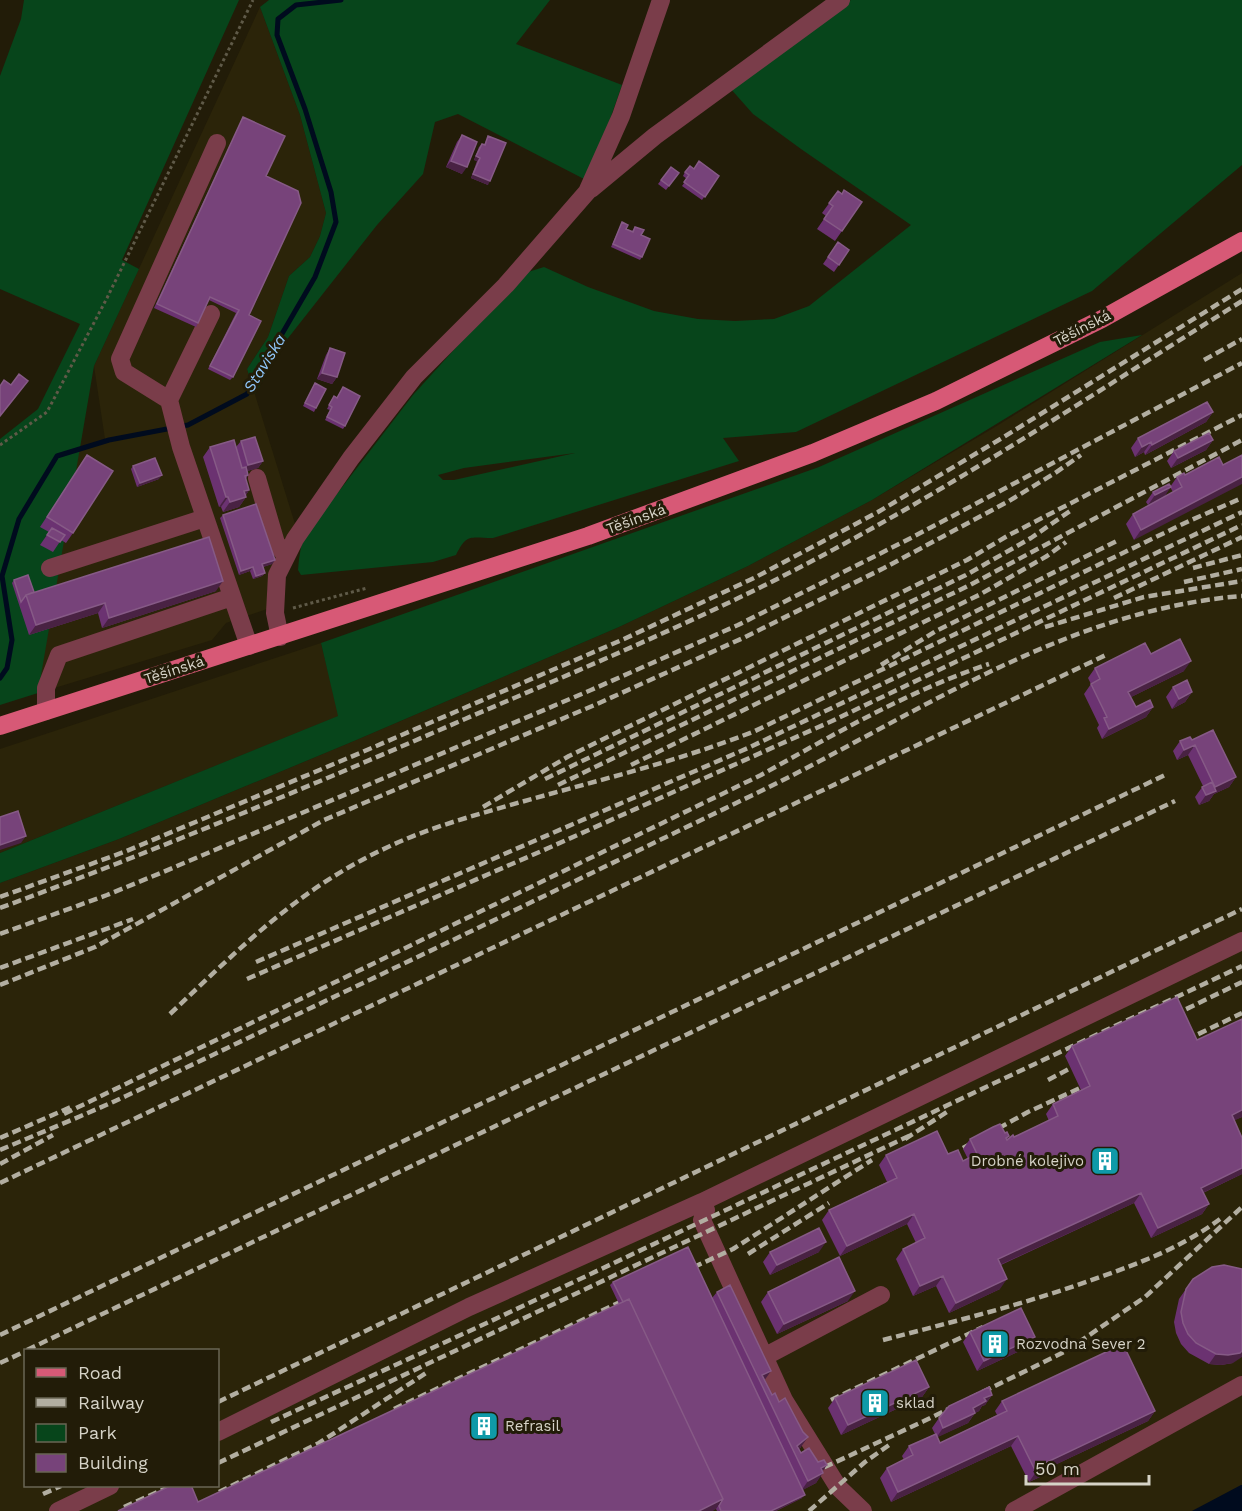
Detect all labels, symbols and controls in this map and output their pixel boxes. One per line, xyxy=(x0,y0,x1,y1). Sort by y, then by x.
street label: Těšínská xyxy=(1050,306,1114,350)
water label: Staviska xyxy=(239,331,290,396)
street label: Těšínská xyxy=(604,500,669,538)
street label: Těšínská xyxy=(142,652,207,688)
building icon: Drobné kolejivo xyxy=(1089,1145,1121,1177)
place label: Drobné kolejivo xyxy=(971,1152,1084,1170)
building icon: Rozvodna Sever 2 xyxy=(979,1328,1011,1360)
place label: Rozvodna Sever 2 xyxy=(1016,1335,1146,1353)
legend xyxy=(24,1349,219,1487)
text: Road xyxy=(78,1362,122,1383)
building icon: sklad xyxy=(859,1387,891,1419)
text: Railway xyxy=(78,1392,145,1413)
place label: sklad xyxy=(896,1394,935,1412)
building icon: Refrasil xyxy=(468,1410,500,1442)
place label: Refrasil xyxy=(505,1417,560,1435)
text: Park xyxy=(78,1422,117,1443)
scale bar xyxy=(1026,1448,1149,1486)
text: Building xyxy=(78,1452,148,1473)
text: 50 m xyxy=(1035,1458,1080,1479)

